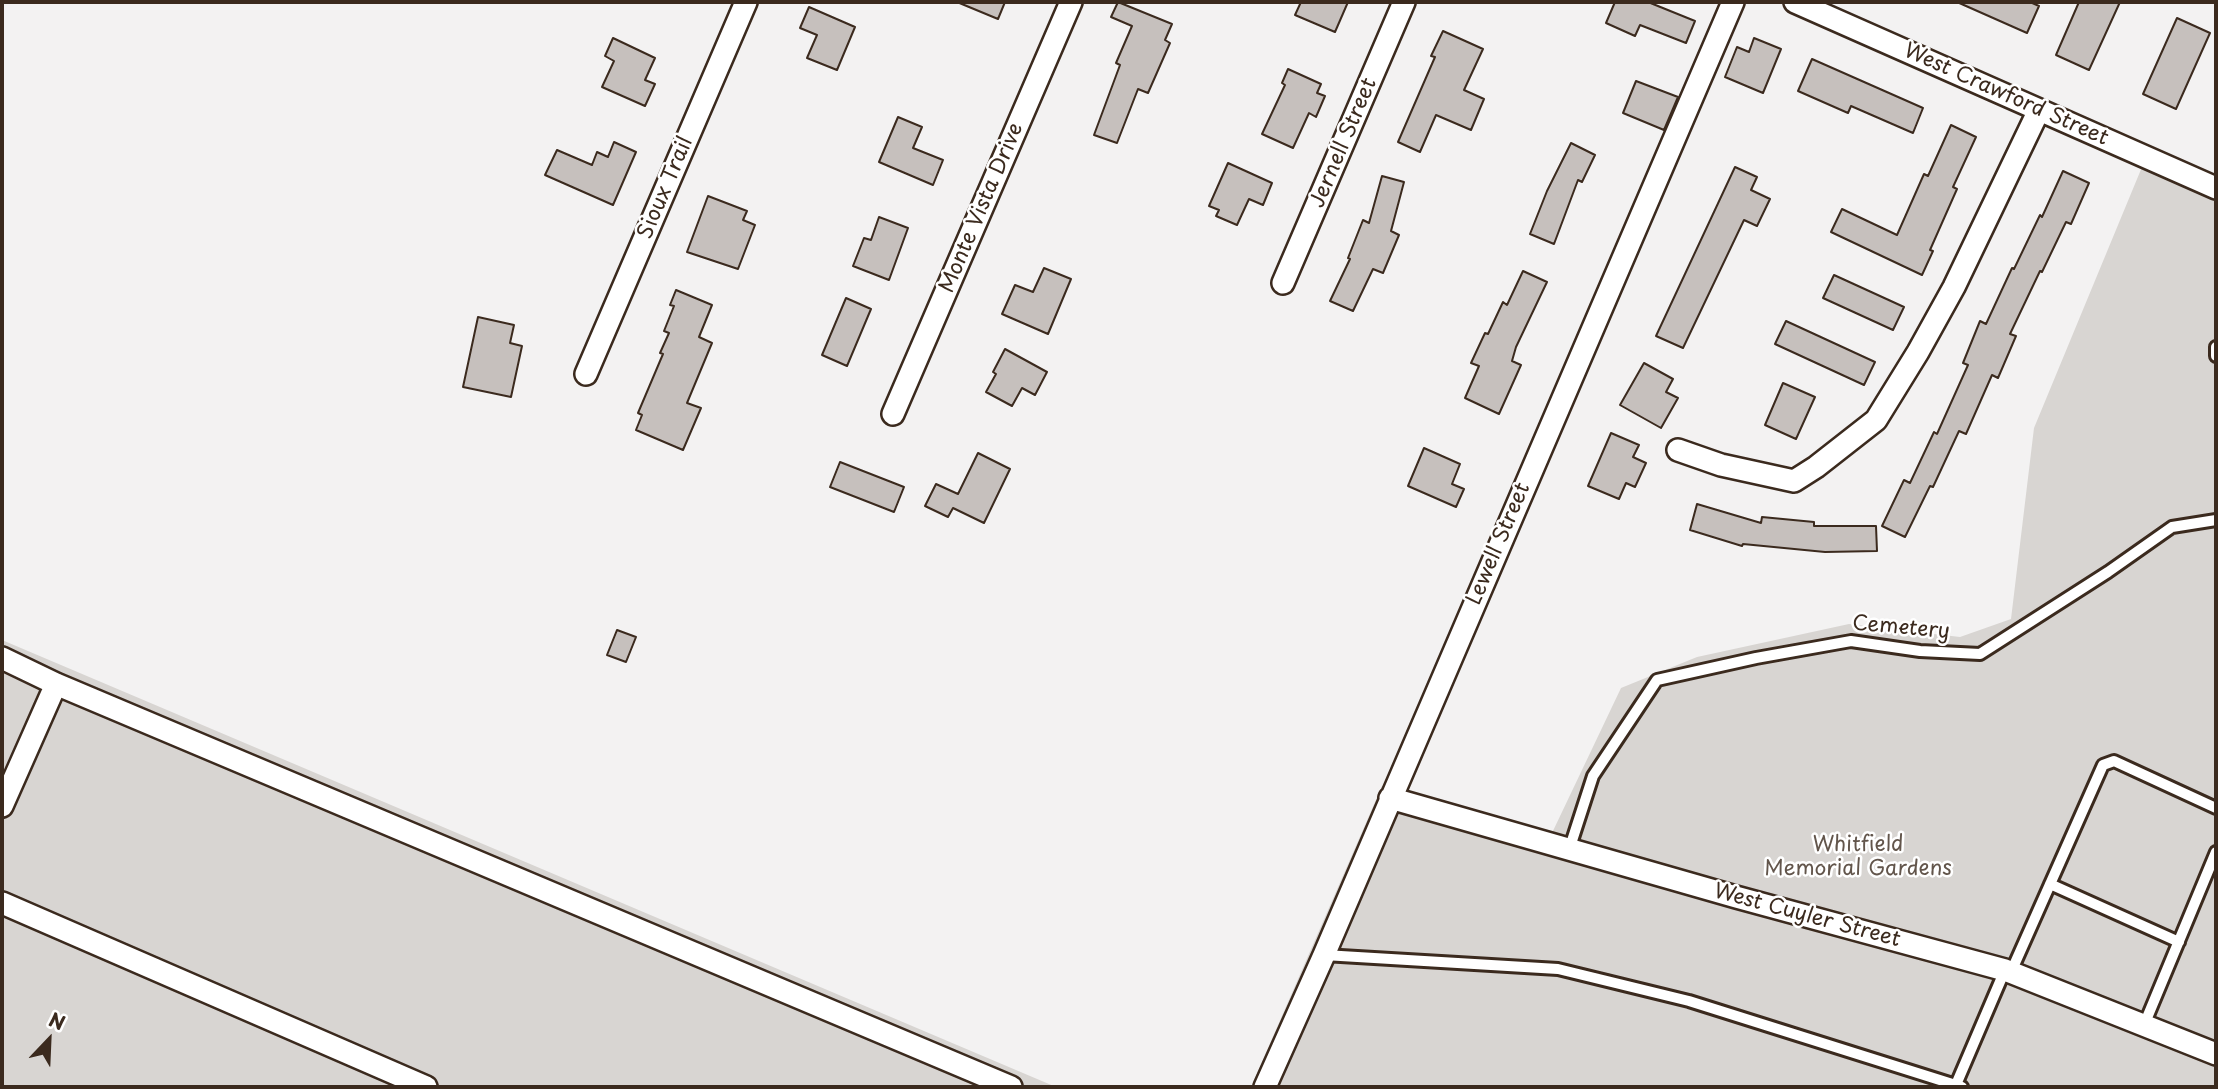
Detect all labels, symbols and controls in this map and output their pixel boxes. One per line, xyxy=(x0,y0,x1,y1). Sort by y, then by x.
street label: West Crawford Street xyxy=(1900,39,2112,151)
street label: Jernell Street xyxy=(1305,74,1383,212)
street label: Monte Vista Drive xyxy=(935,119,1029,297)
street label: Sioux Trail xyxy=(633,133,699,243)
street label: Lewell Street xyxy=(1462,479,1536,609)
street label: Cemetery xyxy=(1851,611,1951,645)
park label: Whitfield Memorial Gardens xyxy=(1764,832,1952,882)
street label: West Cuyler Street xyxy=(1711,879,1903,953)
north arrow xyxy=(14,1005,84,1075)
text: N xyxy=(45,1005,70,1036)

